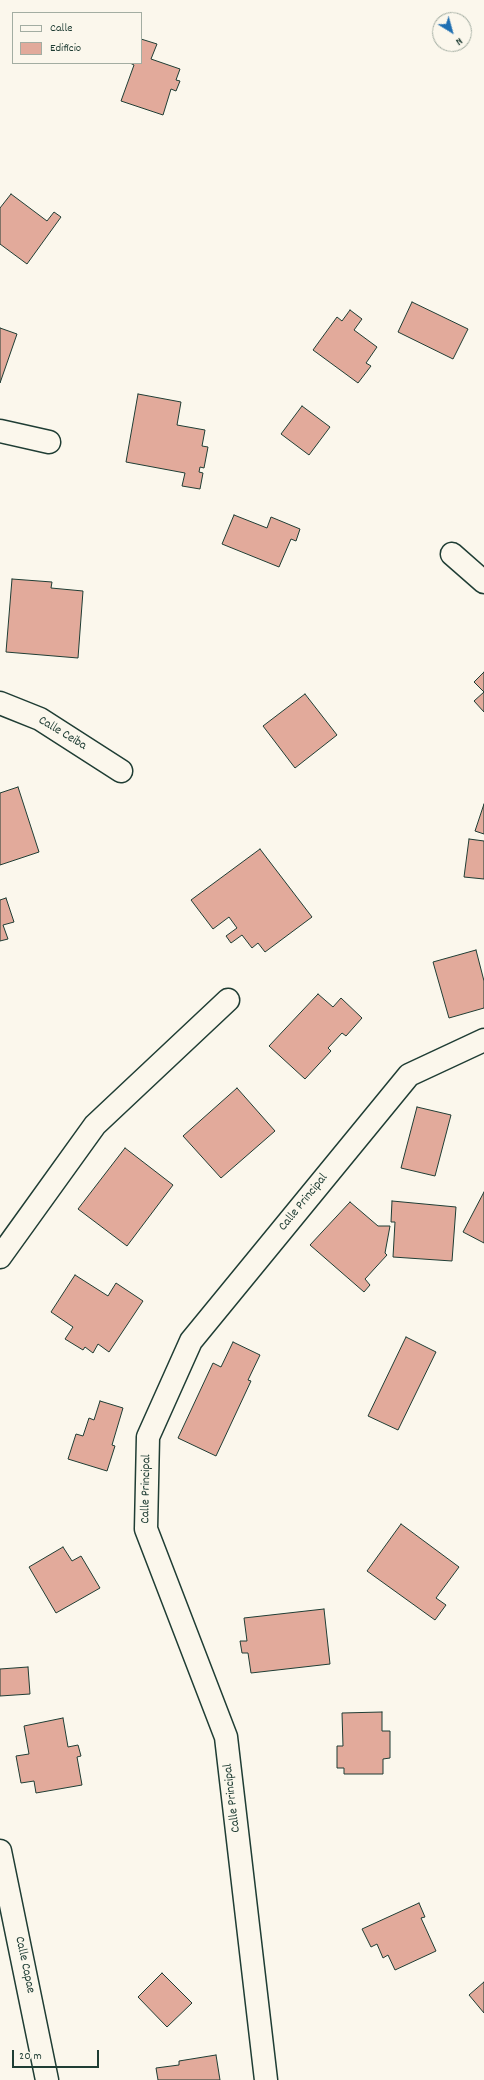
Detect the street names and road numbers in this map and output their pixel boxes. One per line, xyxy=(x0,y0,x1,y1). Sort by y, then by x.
street label: Calle Ceiba xyxy=(35,713,89,755)
street label: Calle Principal xyxy=(276,1171,332,1235)
street label: Calle Principal xyxy=(139,1454,155,1524)
street label: Calle Principal xyxy=(221,1763,245,1833)
street label: Calle Capae xyxy=(10,1935,38,1995)

